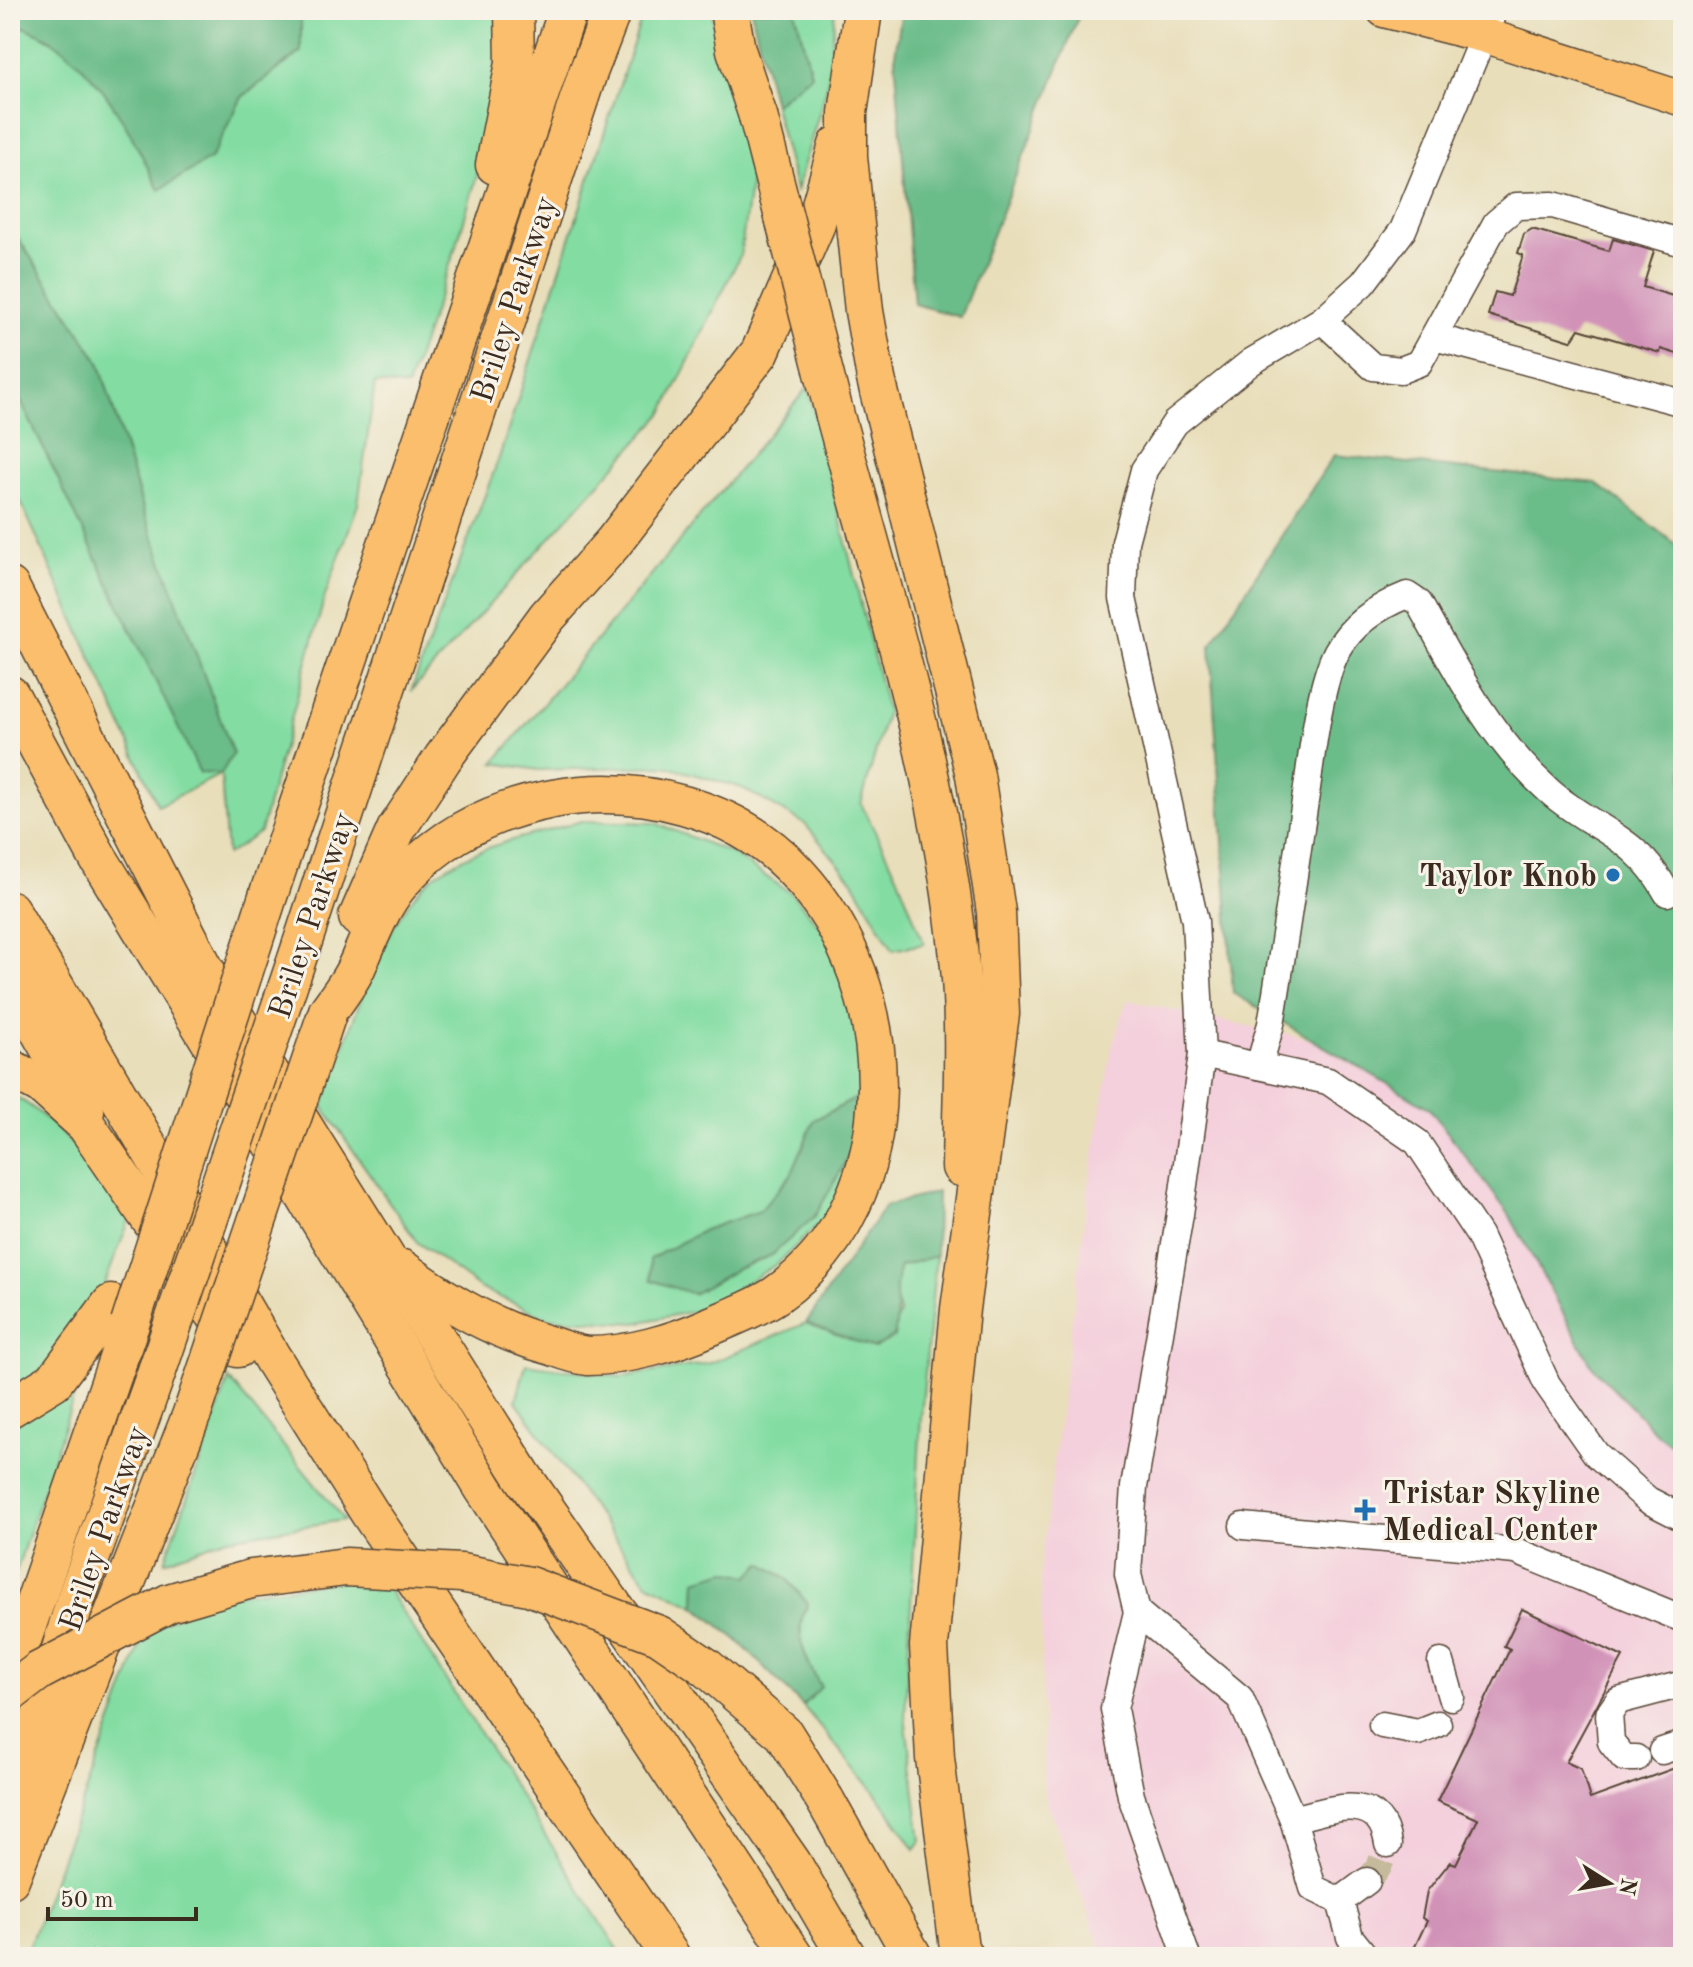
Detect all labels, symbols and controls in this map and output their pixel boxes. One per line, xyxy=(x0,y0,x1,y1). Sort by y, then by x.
street label: Briley Parkway xyxy=(467,193,564,407)
street label: Briley Parkway xyxy=(265,809,362,1023)
place label: Taylor Knob xyxy=(1419,862,1597,894)
marker: Taylor Knob xyxy=(1604,866,1622,884)
street label: Briley Parkway xyxy=(56,1422,156,1636)
place label: Tristar Skyline Medical Center xyxy=(1383,1479,1601,1548)
marker: Tristar Skyline Medical Center xyxy=(1354,1499,1376,1521)
north arrow xyxy=(1569,1843,1649,1923)
scale bar xyxy=(48,1871,196,1921)
text: N xyxy=(1614,1876,1639,1897)
text: 50 m xyxy=(60,1889,114,1913)

